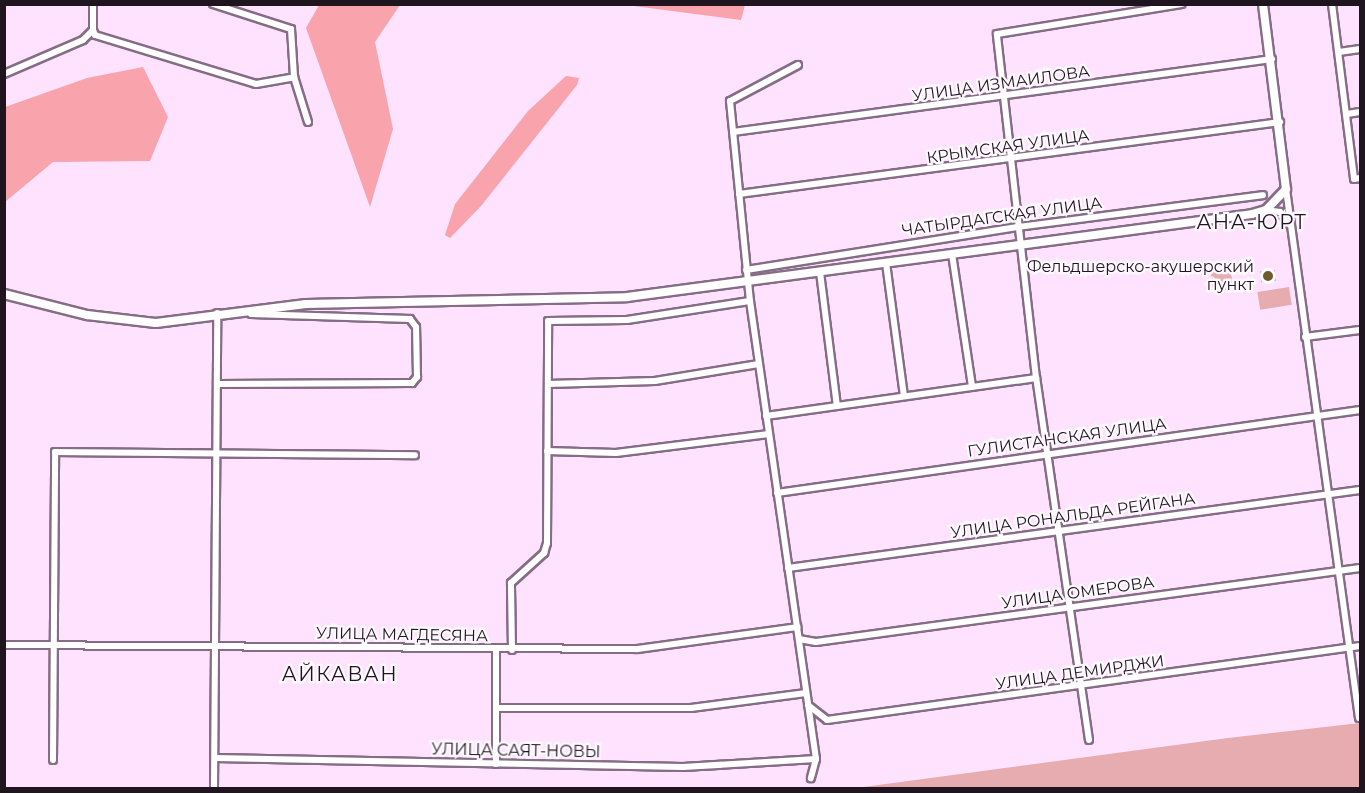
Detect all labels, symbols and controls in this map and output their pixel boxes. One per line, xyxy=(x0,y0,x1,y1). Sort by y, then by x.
street label: УЛИЦА ИЗМАИЛОВА xyxy=(911,62,1091,106)
street label: КРЫМСКАЯ УЛИЦА xyxy=(925,126,1091,168)
street label: ЧАТЫРДАГСКАЯ УЛИЦА xyxy=(901,193,1103,241)
district label: АНА-ЮРТ xyxy=(1196,210,1308,234)
place label: Фельдшерско-акушерский пункт xyxy=(1027,257,1254,295)
marker: Фельдшерско-акушерский пункт xyxy=(1259,267,1277,285)
street label: ГУЛИСТАНСКАЯ УЛИЦА xyxy=(966,415,1168,461)
street label: УЛИЦА РОНАЛЬДА РЕЙГАНА xyxy=(949,489,1197,543)
street label: УЛИЦА ОМЕРОВА xyxy=(1000,573,1156,613)
street label: УЛИЦА МАГДЕСЯНА xyxy=(316,624,488,646)
street label: УЛИЦА ДЕМИРДЖИ xyxy=(995,652,1165,694)
district label: АЙКАВАН xyxy=(282,662,398,686)
street label: УЛИЦА САЯТ-НОВЫ xyxy=(431,740,601,762)

